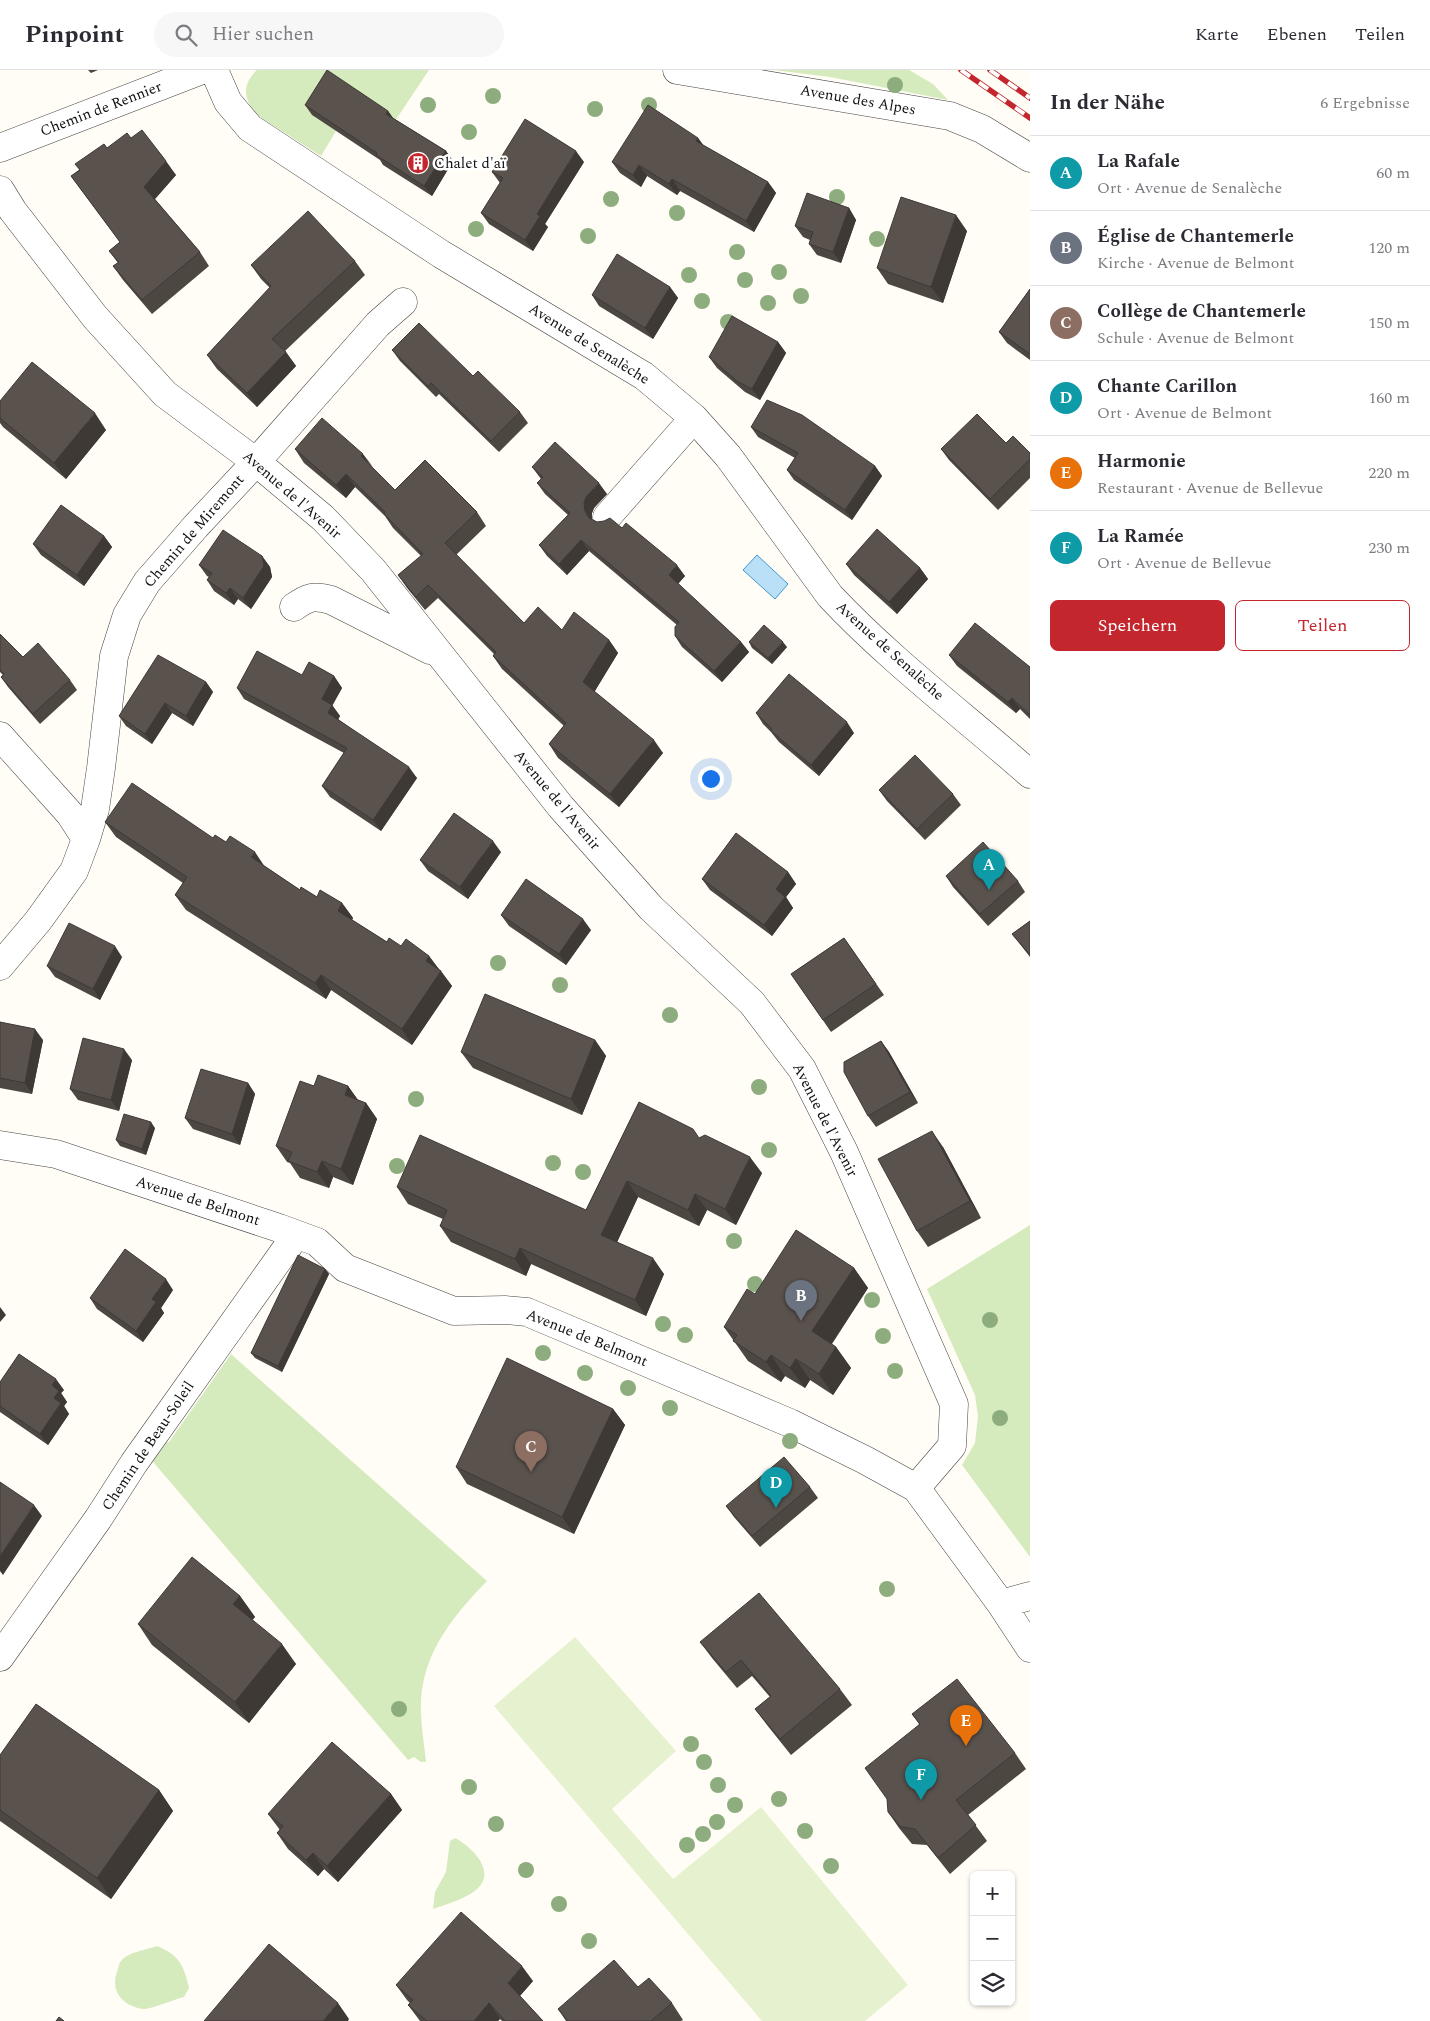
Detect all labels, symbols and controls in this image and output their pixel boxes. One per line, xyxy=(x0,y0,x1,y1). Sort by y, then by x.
search box xyxy=(154,12,504,57)
text: Pinpoint xyxy=(25,17,124,53)
text: Hier suchen xyxy=(212,20,314,49)
icon: search xyxy=(172,21,200,49)
text: Karte xyxy=(1195,21,1239,48)
text: Ebenen xyxy=(1267,21,1327,48)
text: Teilen xyxy=(1355,21,1405,48)
street label: Chemin de Rennier xyxy=(37,75,165,143)
street label: Avenue des Alpes xyxy=(798,79,918,121)
text: In der Nähe xyxy=(1050,87,1165,119)
text: 6 Ergebnisse xyxy=(1320,91,1410,115)
text: La Rafale xyxy=(1097,147,1180,176)
building icon: Chalet d'aï xyxy=(406,151,430,175)
place label: Chalet d'aï xyxy=(434,152,506,175)
text: A xyxy=(1060,161,1072,185)
text: 60 m xyxy=(1376,161,1410,185)
text: Ort · Avenue de Senalèche xyxy=(1097,176,1282,200)
text: Église de Chantemerle xyxy=(1097,222,1294,251)
text: B xyxy=(1060,236,1072,260)
text: 120 m xyxy=(1368,236,1410,260)
text: Kirche · Avenue de Belmont xyxy=(1097,251,1294,275)
street label: Avenue de Senalèche xyxy=(524,297,654,391)
text: Collège de Chantemerle xyxy=(1097,297,1306,326)
text: C xyxy=(1060,311,1072,335)
text: 150 m xyxy=(1368,311,1410,335)
text: Schule · Avenue de Belmont xyxy=(1097,326,1294,350)
text: Chante Carillon xyxy=(1097,372,1237,401)
text: D xyxy=(1060,386,1072,410)
text: 160 m xyxy=(1368,386,1410,410)
text: Ort · Avenue de Belmont xyxy=(1097,401,1272,425)
street label: Avenue de l'Avenir xyxy=(237,445,347,545)
text: Harmonie xyxy=(1097,447,1186,476)
text: E xyxy=(1061,461,1071,485)
text: 220 m xyxy=(1368,461,1410,485)
street label: Chemin de Miremont xyxy=(138,469,250,593)
text: Restaurant · Avenue de Bellevue xyxy=(1097,476,1323,500)
text: La Ramée xyxy=(1097,522,1184,551)
text: F xyxy=(1061,536,1071,560)
text: 230 m xyxy=(1368,536,1410,560)
text: Ort · Avenue de Bellevue xyxy=(1097,551,1271,575)
street label: Avenue de Senalèche xyxy=(831,596,949,706)
button: Speichern xyxy=(1050,600,1225,651)
button: Teilen xyxy=(1235,600,1410,651)
street label: Avenue de l'Avenir xyxy=(508,745,606,855)
your location xyxy=(698,766,724,792)
pin: A xyxy=(973,849,1005,890)
street label: Avenue de l'Avenir xyxy=(786,1059,864,1181)
street label: Avenue de Belmont xyxy=(133,1170,263,1232)
pin: B xyxy=(785,1280,817,1321)
street label: Avenue de Belmont xyxy=(523,1303,651,1373)
street label: Chemin de Beau-Soleil xyxy=(96,1376,200,1516)
pin: C xyxy=(515,1431,547,1472)
pin: D xyxy=(760,1467,792,1508)
pin: E xyxy=(950,1705,982,1746)
pin: F xyxy=(905,1759,937,1800)
map controls xyxy=(970,1871,1015,2006)
button: + xyxy=(970,1871,1015,1916)
button: − xyxy=(970,1916,1015,1961)
button: layers xyxy=(970,1961,1015,2006)

